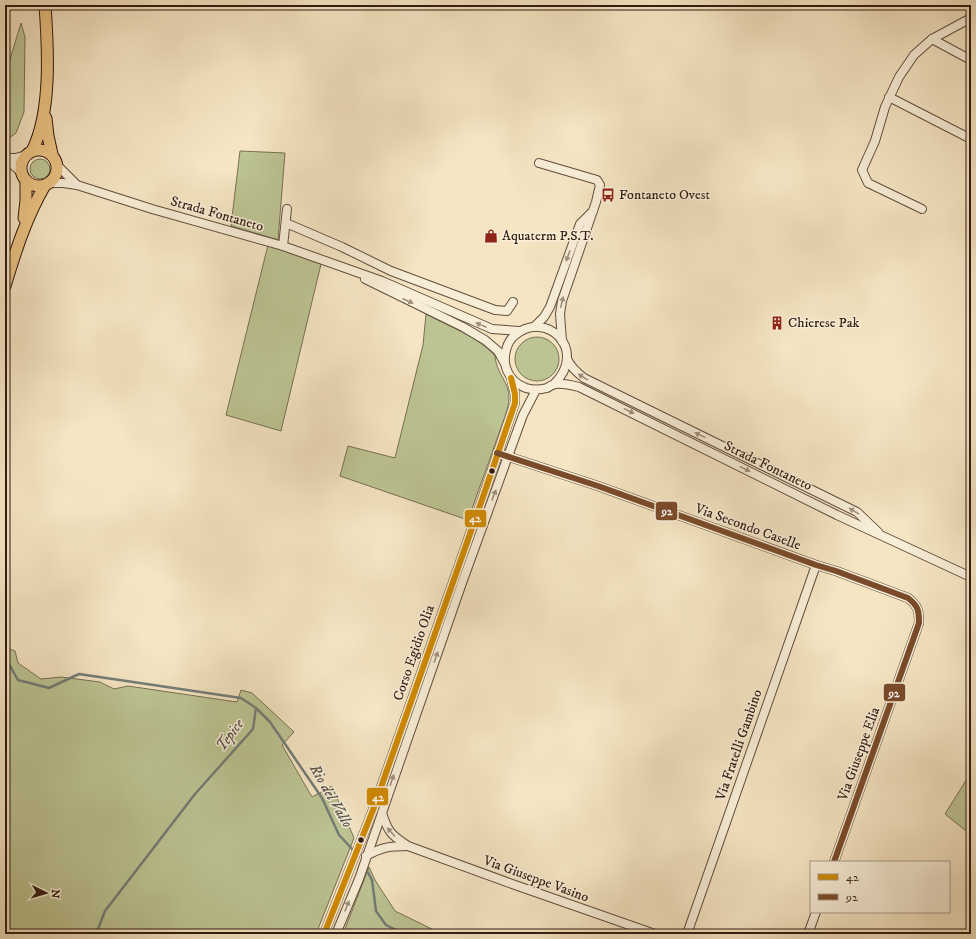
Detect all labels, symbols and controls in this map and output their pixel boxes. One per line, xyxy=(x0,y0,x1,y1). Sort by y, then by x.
place label: Fontaneto Ovest xyxy=(619,186,710,204)
bus stop icon: Fontaneto Ovest xyxy=(600,187,616,203)
street label: Strada Fontaneto xyxy=(168,192,266,236)
place label: Aquaterm P.S.T. xyxy=(502,227,594,245)
shop icon: Aquaterm P.S.T. xyxy=(483,228,499,244)
one-way arrow xyxy=(565,250,571,262)
one-way arrow xyxy=(560,296,566,308)
one-way arrow xyxy=(402,297,414,304)
place label: Chierese Pak xyxy=(788,314,860,332)
building icon: Chierese Pak xyxy=(769,315,785,331)
one-way arrow xyxy=(475,321,487,327)
one-way arrow xyxy=(578,373,589,381)
one-way arrow xyxy=(623,408,634,414)
one-way arrow xyxy=(694,432,705,438)
street label: Strada Fontaneto xyxy=(721,437,815,495)
unlabelled marker xyxy=(487,466,497,476)
one-way arrow xyxy=(739,466,751,472)
one-way arrow xyxy=(492,489,498,501)
street label: Via Secondo Caselle xyxy=(692,499,804,555)
line badge: 92 xyxy=(655,501,678,521)
text: 92 xyxy=(661,505,673,519)
one-way arrow xyxy=(848,508,860,515)
line badge: 42 xyxy=(464,509,487,528)
text: 42 xyxy=(468,512,481,526)
street label: Corso Egidio Olia xyxy=(389,603,439,703)
one-way arrow xyxy=(433,651,439,663)
line badge: 92 xyxy=(883,683,906,702)
street label: Via Fratelli Gambino xyxy=(711,687,766,804)
text: 92 xyxy=(888,687,900,701)
street label: Via Giuseppe Elia xyxy=(833,705,884,804)
water label: Tepice xyxy=(212,715,249,755)
water label: Rio del Vallo xyxy=(305,760,357,832)
one-way arrow xyxy=(390,773,396,785)
line badge: 42 xyxy=(366,787,389,806)
text: 42 xyxy=(371,791,384,805)
one-way arrow xyxy=(386,827,395,837)
unlabelled marker xyxy=(356,835,366,845)
street label: Via Giuseppe Vasino xyxy=(480,851,591,907)
legend xyxy=(810,861,950,913)
text: 42 xyxy=(846,870,859,885)
north arrow xyxy=(26,873,66,913)
text: N xyxy=(48,889,62,899)
text: 92 xyxy=(845,890,858,905)
one-way arrow xyxy=(345,900,351,912)

